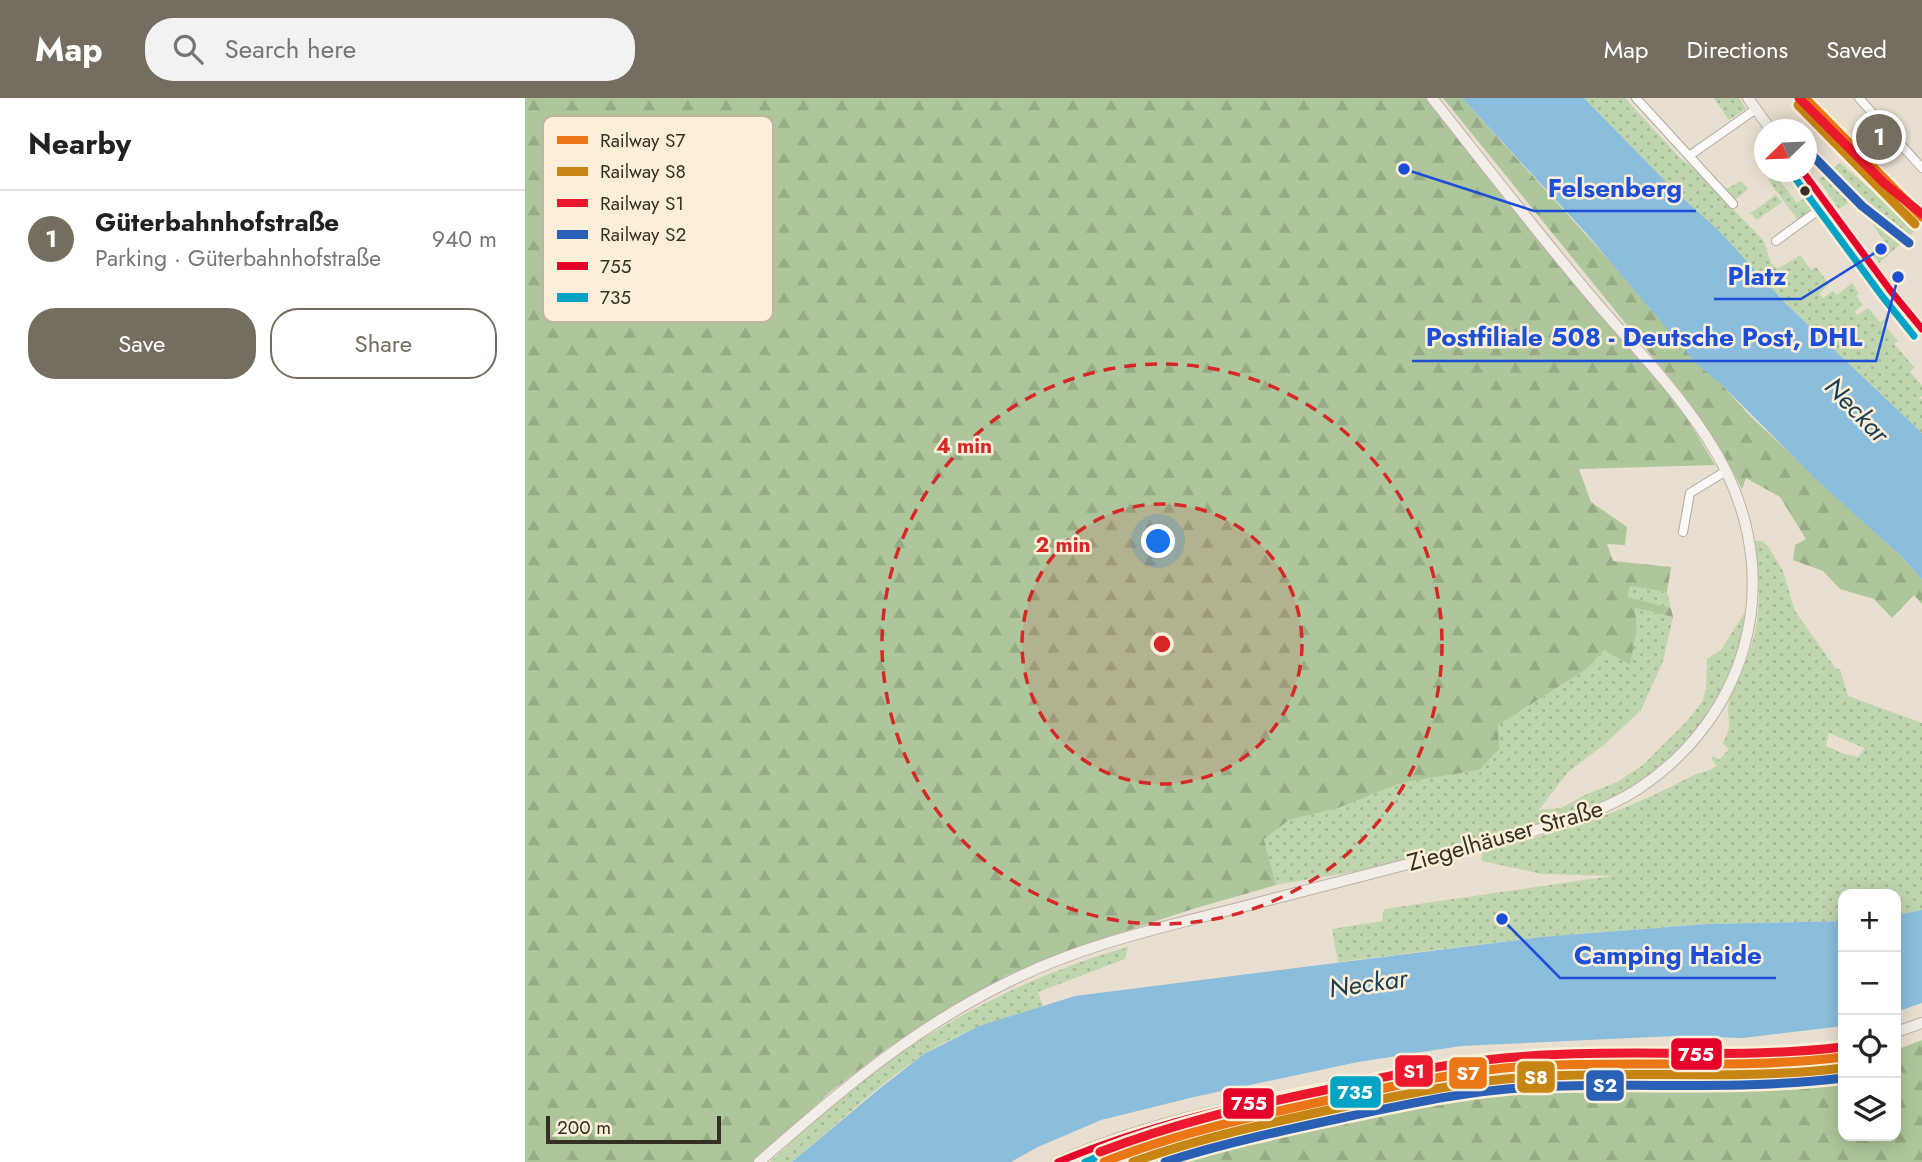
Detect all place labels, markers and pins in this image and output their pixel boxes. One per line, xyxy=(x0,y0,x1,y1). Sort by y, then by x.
pin: 1 xyxy=(1856,111,1902,163)
callout: Felsenberg xyxy=(1534,164,1696,211)
unlabelled marker xyxy=(1798,184,1812,198)
callout: Platz xyxy=(1714,252,1801,299)
callout: Postfiliale 508 - Deutsche Post, DHL xyxy=(1412,314,1876,361)
centre of rings xyxy=(1150,632,1174,656)
callout: Camping Haide xyxy=(1560,931,1776,978)

